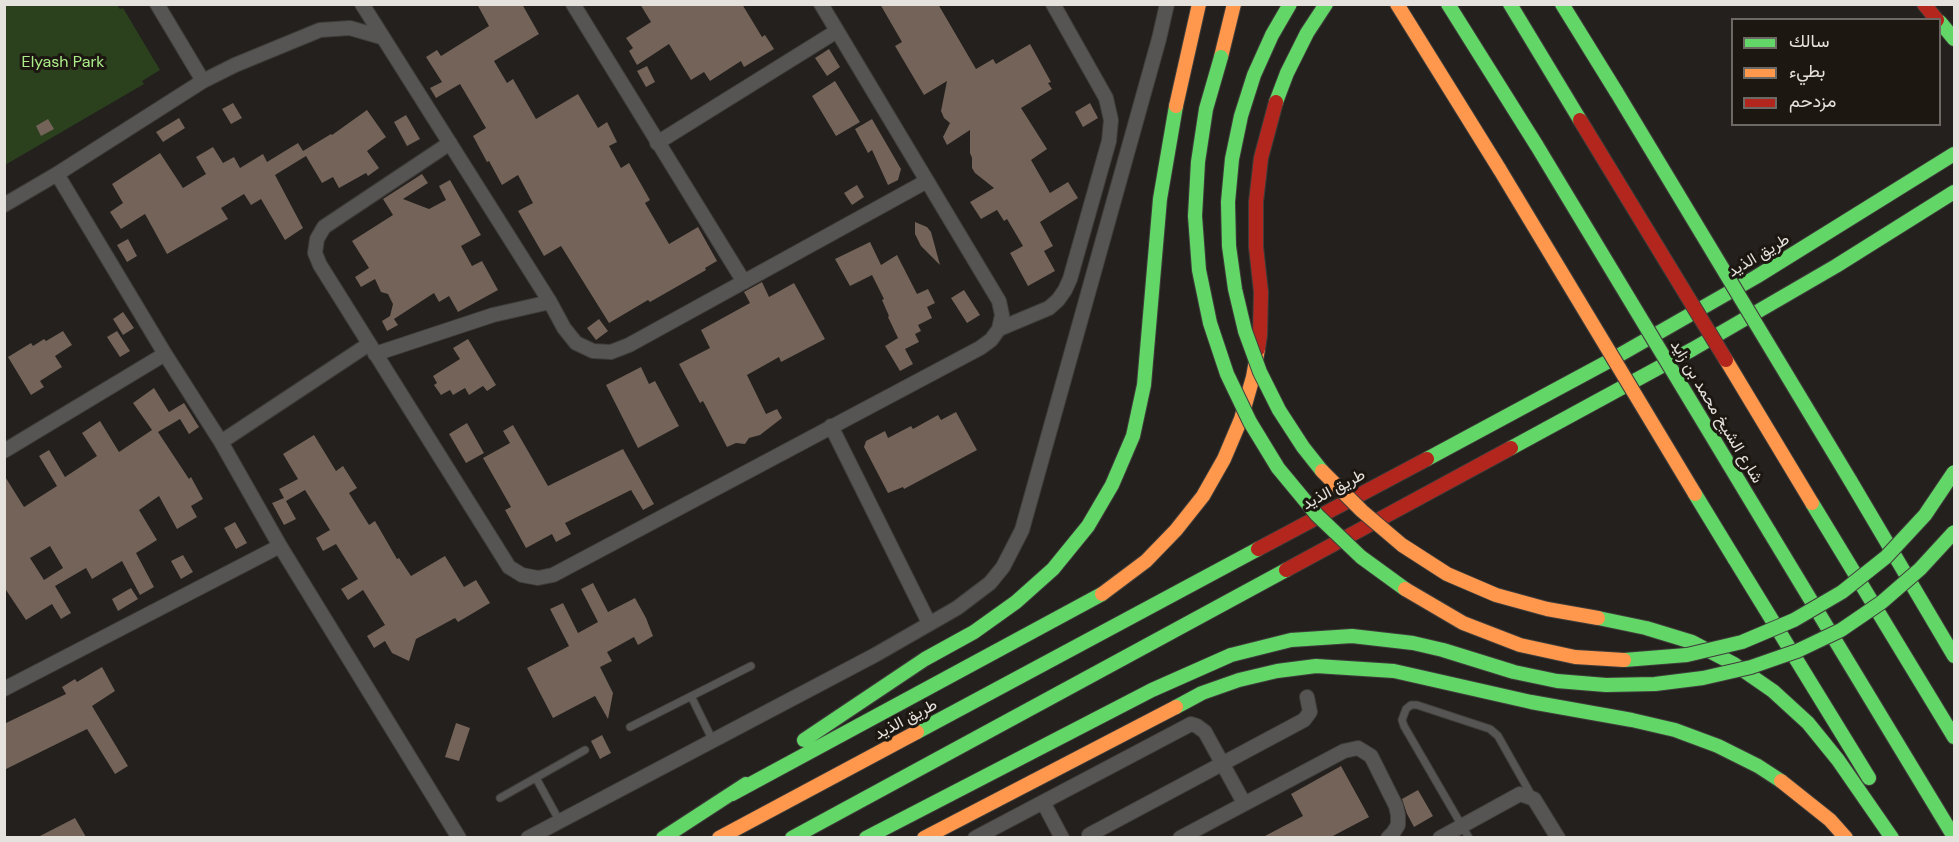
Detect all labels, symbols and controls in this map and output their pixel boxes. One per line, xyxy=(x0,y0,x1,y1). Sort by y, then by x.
legend xyxy=(1731,18,1941,126)
text: سالك xyxy=(1789,29,1829,53)
park label: Elyash Park xyxy=(22,53,104,73)
text: بطيء xyxy=(1789,59,1825,83)
text: مزدحم xyxy=(1789,89,1836,113)
street label: طريق الذيد xyxy=(1725,230,1793,282)
street label: شارع الشيخ محمد بن زايد xyxy=(1666,337,1766,487)
street label: طريق الذيد xyxy=(1299,465,1369,515)
street label: طريق الذيد xyxy=(871,695,941,745)

